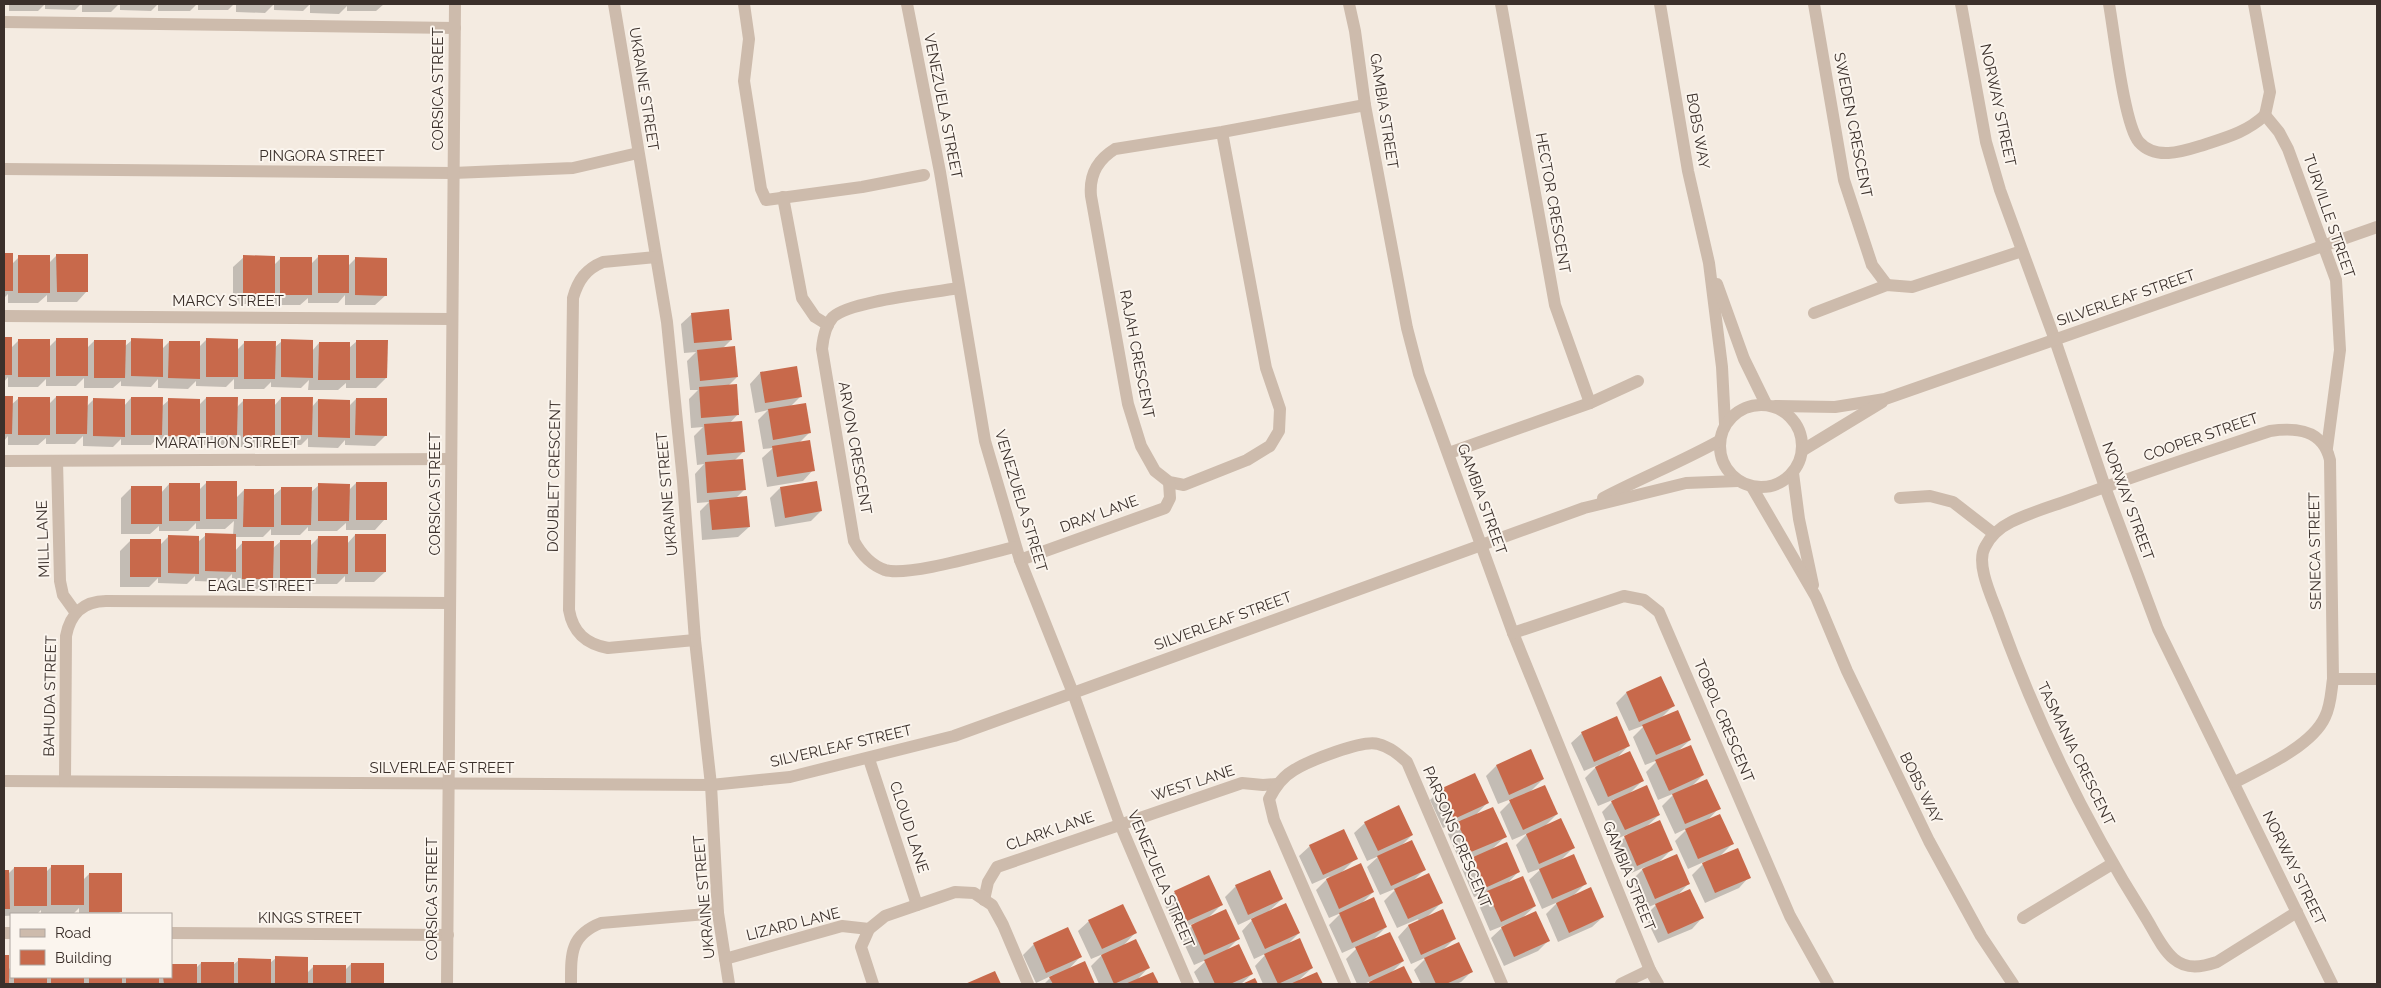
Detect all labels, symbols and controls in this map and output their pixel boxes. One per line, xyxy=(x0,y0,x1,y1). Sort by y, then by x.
street label: UKRAINE STREET xyxy=(625,26,663,152)
street label: CORSICA STREET xyxy=(429,27,447,151)
street label: VENEZUELA STREET xyxy=(920,32,966,180)
street label: NORWAY STREET xyxy=(1976,42,2020,168)
street label: SWEDEN CRESCENT xyxy=(1830,51,1876,199)
street label: GAMBIA STREET xyxy=(1366,52,1402,170)
street label: BOBS WAY xyxy=(1682,91,1714,171)
street label: HECTOR CRESCENT xyxy=(1532,131,1574,275)
street label: PINGORA STREET xyxy=(259,147,385,165)
street label: TURVILLE STREET xyxy=(2299,152,2359,280)
street label: SILVERLEAF STREET xyxy=(2055,266,2197,330)
street label: RAJAH CRESCENT xyxy=(1116,288,1158,420)
street label: MARCY STREET xyxy=(172,292,284,310)
street label: ARVON CRESCENT xyxy=(834,380,876,516)
street label: DOUBLET CRESCENT xyxy=(544,400,564,552)
street label: COOPER STREET xyxy=(2141,409,2261,465)
street label: VENEZUELA STREET xyxy=(991,428,1051,574)
street label: UKRAINE STREET xyxy=(653,431,681,557)
street label: CORSICA STREET xyxy=(426,432,444,556)
street label: MARATHON STREET xyxy=(155,434,299,452)
street label: NORWAY STREET xyxy=(2098,439,2158,563)
street label: GAMBIA STREET xyxy=(1454,441,1510,557)
street label: DRAY LANE xyxy=(1057,492,1141,536)
street label: SENECA STREET xyxy=(2305,492,2325,610)
street label: MILL LANE xyxy=(33,500,53,578)
street label: EAGLE STREET xyxy=(208,577,314,595)
street label: SILVERLEAF STREET xyxy=(1152,588,1294,654)
street label: BAHUDA STREET xyxy=(40,635,60,757)
street label: TOBOL CRESCENT xyxy=(1690,657,1758,785)
street label: TASMANIA CRESCENT xyxy=(2033,679,2119,829)
street label: SILVERLEAF STREET xyxy=(768,721,914,771)
street label: BOBS WAY xyxy=(1896,749,1946,827)
street label: SILVERLEAF STREET xyxy=(370,759,514,777)
street label: WEST LANE xyxy=(1149,761,1237,805)
street label: PARSONS CRESCENT xyxy=(1419,764,1495,910)
street label: CLOUD LANE xyxy=(886,779,932,875)
street label: CLARK LANE xyxy=(1004,808,1096,854)
street label: VENEZUELA STREET xyxy=(1124,808,1198,950)
street label: NORWAY STREET xyxy=(2259,808,2329,928)
street label: GAMBIA STREET xyxy=(1599,819,1659,933)
street label: UKRAINE STREET xyxy=(690,834,718,960)
street label: CORSICA STREET xyxy=(423,837,441,961)
street label: LIZARD LANE xyxy=(744,904,842,944)
street label: KINGS STREET xyxy=(258,909,362,927)
legend xyxy=(10,913,172,978)
text: Road xyxy=(55,924,91,942)
text: Building xyxy=(55,949,112,967)

